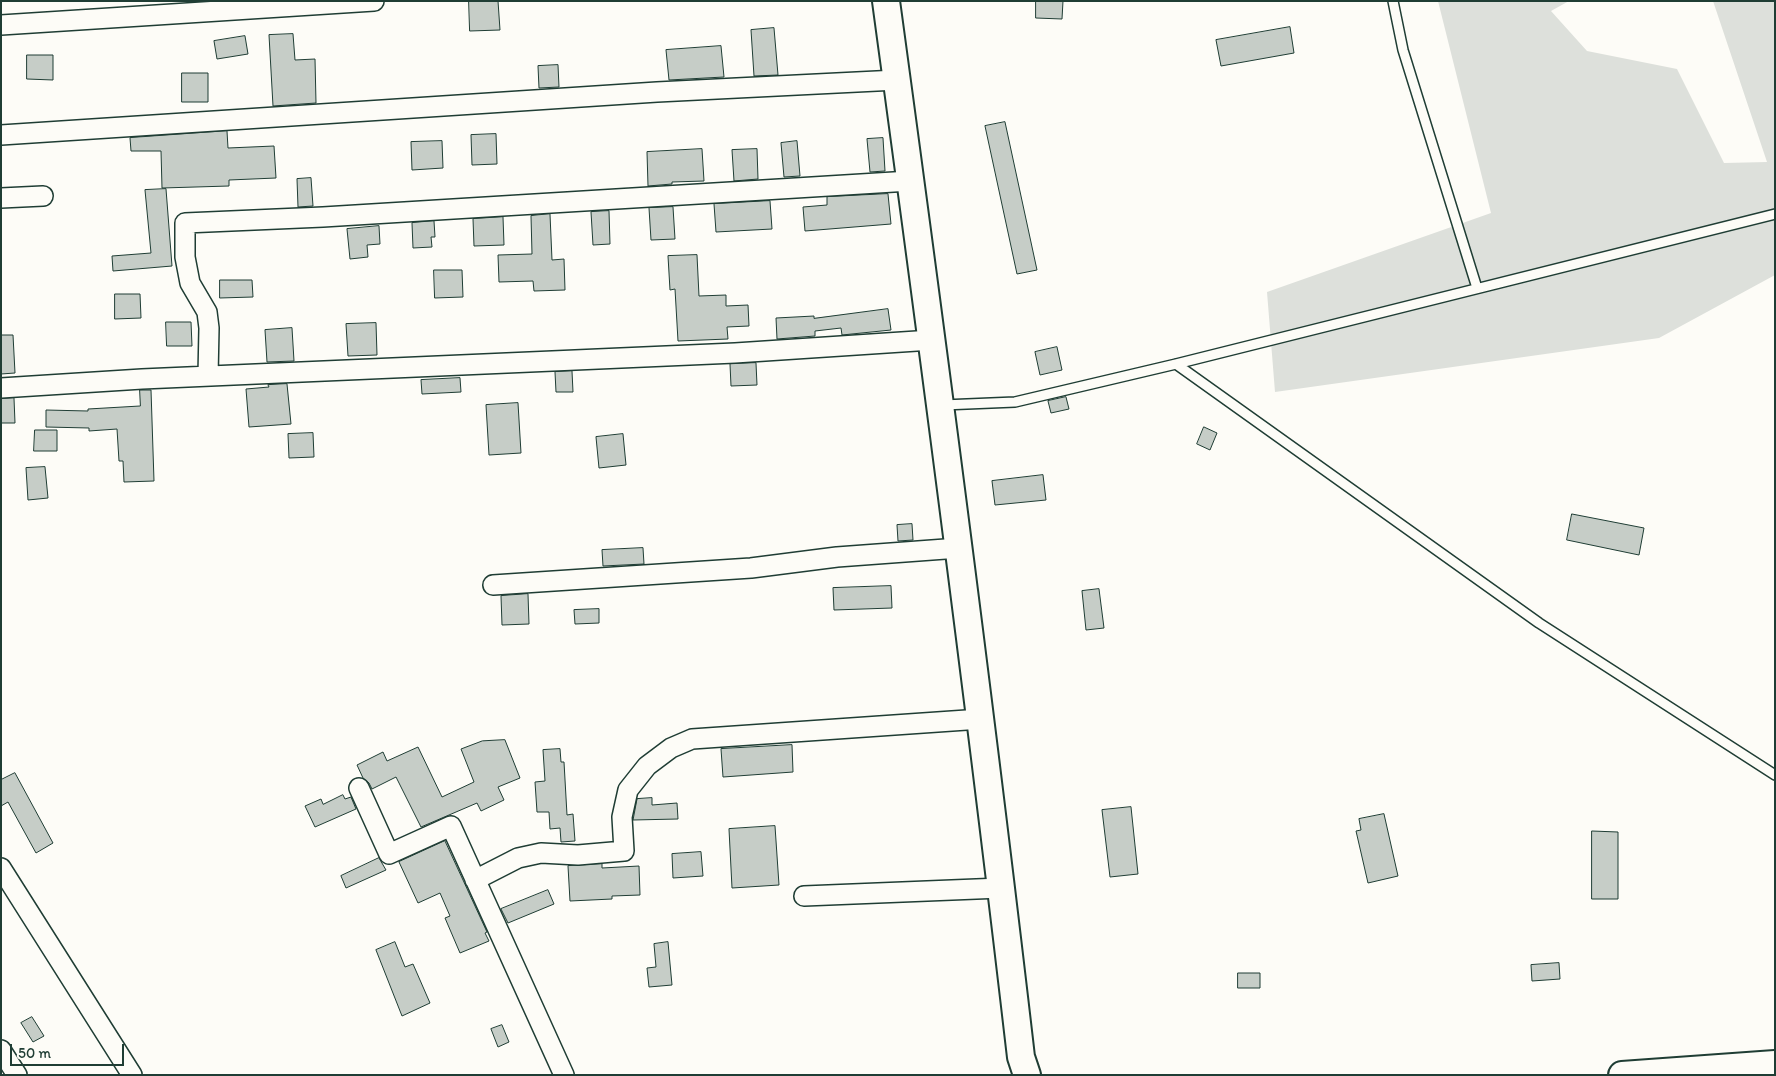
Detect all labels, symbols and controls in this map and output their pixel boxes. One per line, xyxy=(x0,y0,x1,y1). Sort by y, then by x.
scale bar xyxy=(12,1034,126,1066)
text: 50 m xyxy=(18,1044,51,1062)

